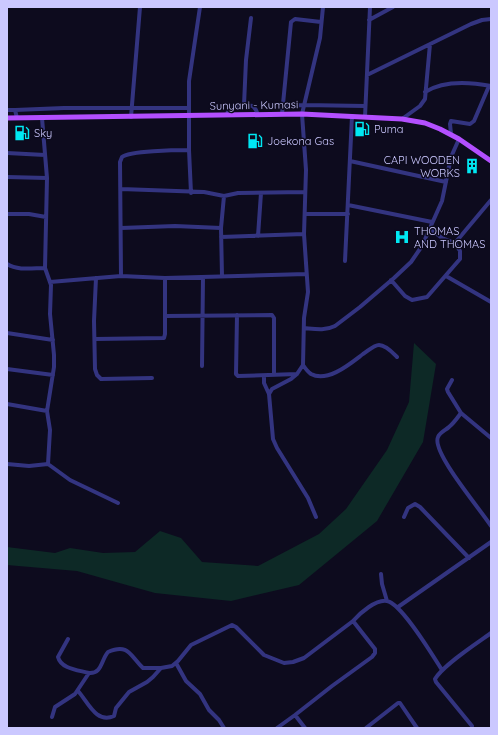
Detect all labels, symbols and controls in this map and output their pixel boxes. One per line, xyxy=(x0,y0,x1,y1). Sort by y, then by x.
street label: Sunyani - Kumasi xyxy=(210,97,298,113)
fuel station icon: Puma xyxy=(353,120,371,138)
place label: Puma xyxy=(374,122,403,136)
fuel station icon: Sky xyxy=(13,124,31,142)
place label: Sky xyxy=(34,126,52,140)
fuel station icon: Joekona Gas xyxy=(246,132,264,150)
place label: Joekona Gas xyxy=(267,134,334,148)
place label: CAPI WOODEN WORKS xyxy=(384,153,460,180)
building icon: CAPI WOODEN WORKS xyxy=(463,157,481,175)
place label: THOMAS AND THOMAS xyxy=(414,224,485,251)
hospital icon: THOMAS AND THOMAS xyxy=(393,228,411,246)

